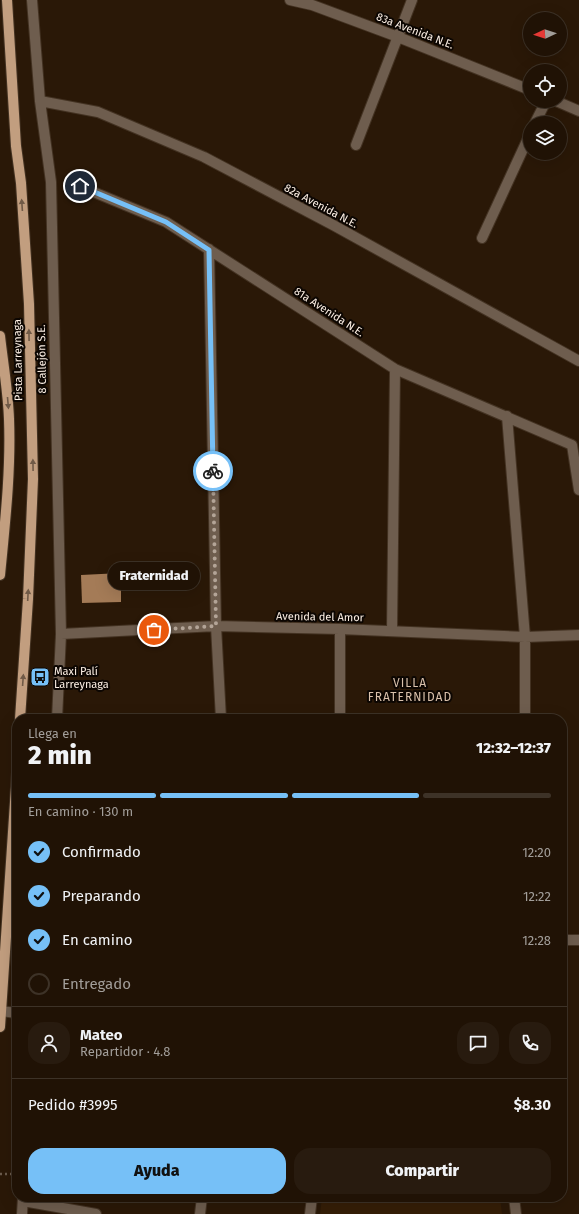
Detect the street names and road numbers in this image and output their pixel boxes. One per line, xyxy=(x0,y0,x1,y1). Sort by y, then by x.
street label: 83a Avenida N.E. xyxy=(374,10,456,52)
street label: 82a Avenida N.E. xyxy=(282,181,360,231)
street label: 81a Avenida N.E. xyxy=(292,285,367,340)
street label: Pista Larreynaga xyxy=(11,319,25,401)
street label: 8 Callejón S.E. xyxy=(35,324,49,394)
street label: Avenida del Amor xyxy=(276,610,365,624)

